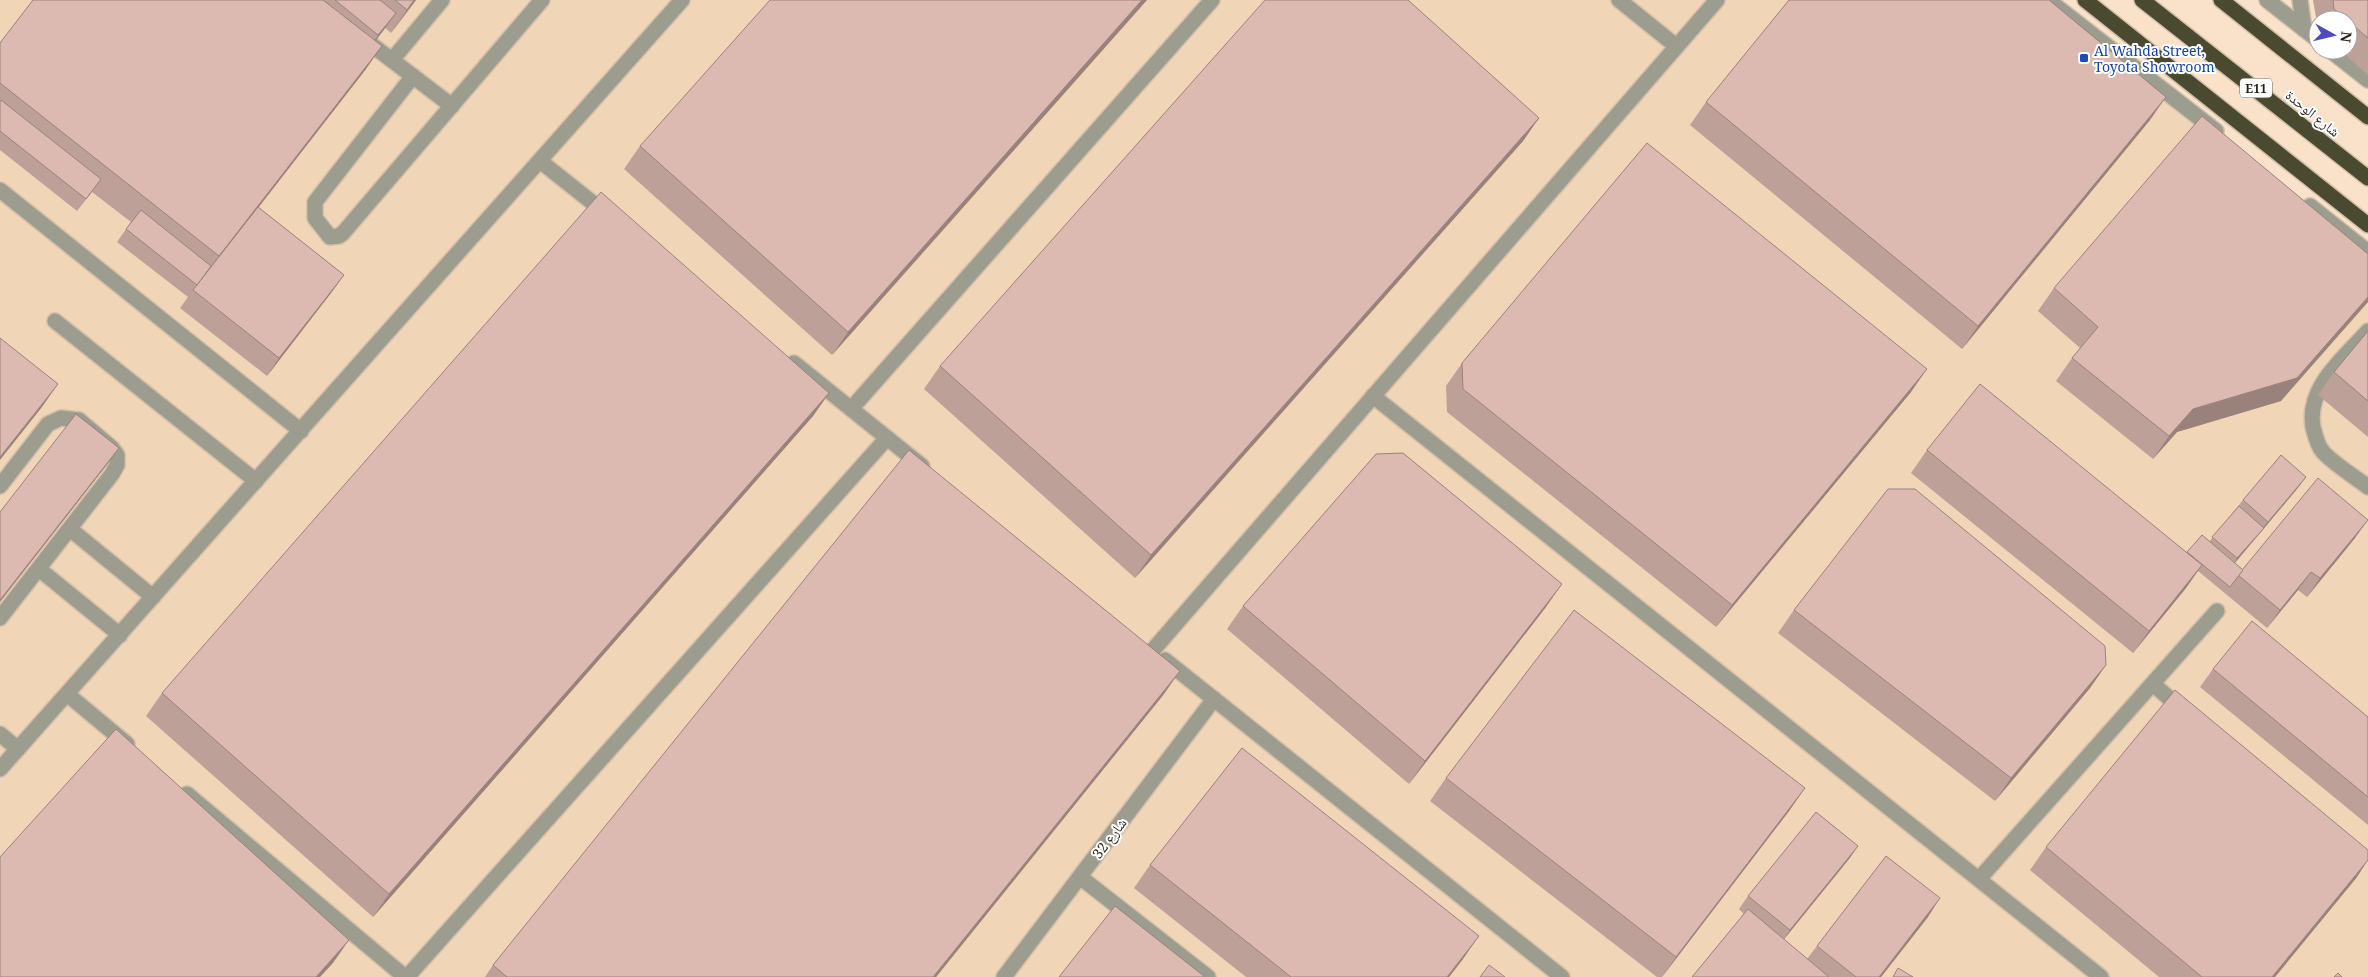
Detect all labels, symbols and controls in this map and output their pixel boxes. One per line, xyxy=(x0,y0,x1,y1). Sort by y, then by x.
north arrow xyxy=(2308,10,2358,60)
text: N xyxy=(2336,30,2357,44)
place label: Al Wahda Street, Toyota Showroom xyxy=(2094,41,2215,76)
marker: Al Wahda Street, Toyota Showroom xyxy=(2078,52,2090,64)
road number: E11 xyxy=(2240,78,2272,98)
street label: شارع الوحدة xyxy=(2281,85,2344,141)
street label: شارع 32 xyxy=(1088,814,1131,863)

